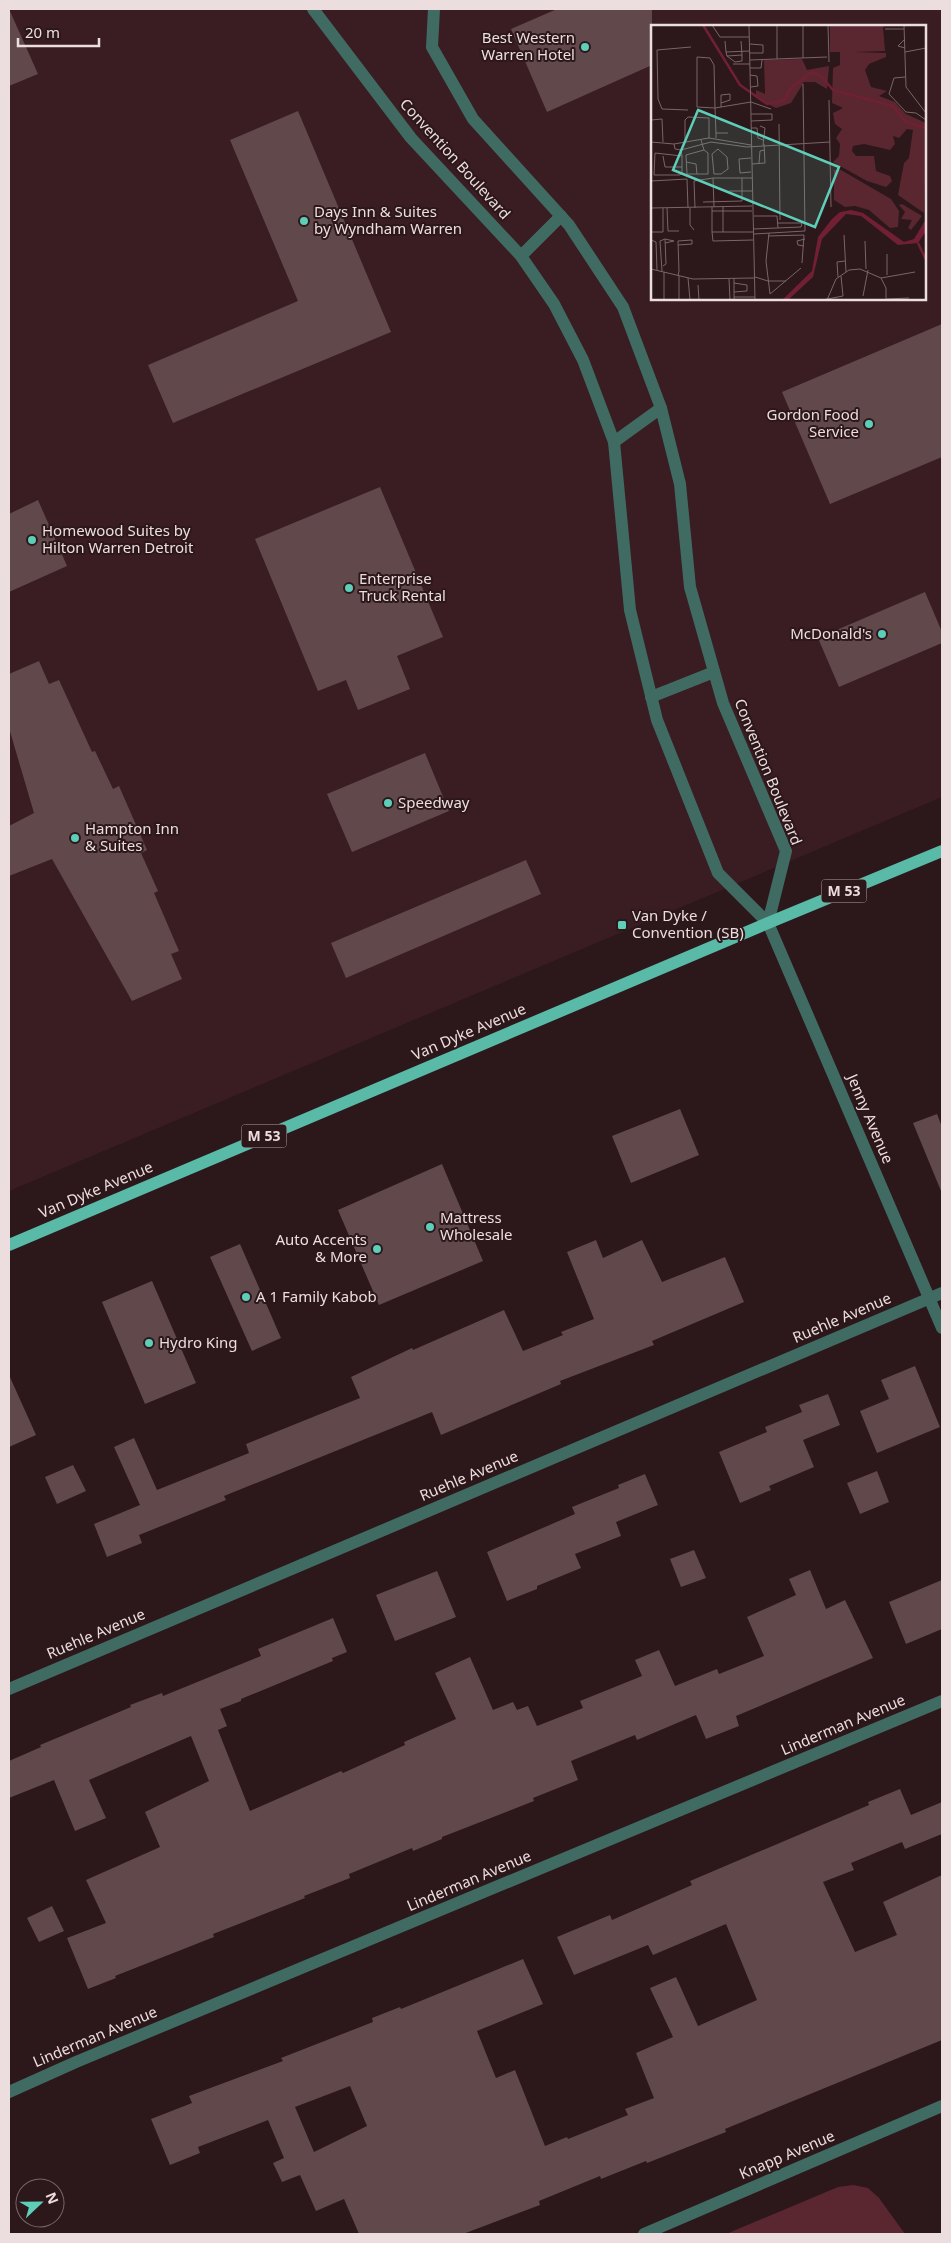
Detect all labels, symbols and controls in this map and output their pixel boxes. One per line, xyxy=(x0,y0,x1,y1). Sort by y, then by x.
scale bar xyxy=(18,15,99,47)
text: 20 m xyxy=(25,22,60,42)
inset map xyxy=(651,25,926,300)
place label: Best Western Warren Hotel xyxy=(481,27,575,64)
marker: Best Western Warren Hotel xyxy=(579,41,591,53)
street label: Convention Boulevard xyxy=(396,94,515,223)
place label: Days Inn & Suites by Wyndham Warren xyxy=(314,201,462,238)
marker: Days Inn & Suites by Wyndham Warren xyxy=(298,215,310,227)
place label: Gordon Food Service xyxy=(766,404,859,441)
marker: Gordon Food Service xyxy=(863,418,875,430)
place label: Homewood Suites by Hilton Warren Detroit xyxy=(42,520,194,557)
marker: Homewood Suites by Hilton Warren Detroit xyxy=(26,534,38,546)
place label: Enterprise Truck Rental xyxy=(359,568,446,605)
marker: Enterprise Truck Rental xyxy=(343,582,355,594)
place label: McDonald's xyxy=(790,623,872,643)
marker: McDonald's xyxy=(876,628,888,640)
street label: Convention Boulevard xyxy=(730,696,807,848)
place label: Speedway xyxy=(398,792,470,812)
marker: Speedway xyxy=(382,797,394,809)
place label: Hampton Inn & Suites xyxy=(85,818,179,855)
marker: Hampton Inn & Suites xyxy=(69,832,81,844)
road number: M 53 xyxy=(822,879,866,902)
place label: Van Dyke / Convention (SB) xyxy=(632,905,744,942)
marker: Van Dyke / Convention (SB) xyxy=(616,919,628,931)
street label: Van Dyke Avenue xyxy=(409,998,529,1064)
street label: Jenny Avenue xyxy=(842,1069,899,1166)
road number: M 53 xyxy=(242,1124,286,1148)
street label: Van Dyke Avenue xyxy=(36,1156,156,1222)
place label: Mattress Wholesale xyxy=(440,1207,513,1244)
marker: Mattress Wholesale xyxy=(424,1221,436,1233)
place label: Auto Accents & More xyxy=(275,1229,367,1266)
marker: Auto Accents & More xyxy=(371,1243,383,1255)
place label: A 1 Family Kabob xyxy=(256,1286,377,1306)
street label: Ruehle Avenue xyxy=(789,1287,894,1347)
marker: A 1 Family Kabob xyxy=(240,1291,252,1303)
place label: Hydro King xyxy=(159,1332,238,1352)
marker: Hydro King xyxy=(143,1337,155,1349)
street label: Ruehle Avenue xyxy=(416,1445,521,1505)
street label: Ruehle Avenue xyxy=(43,1603,148,1663)
street label: Linderman Avenue xyxy=(777,1689,908,1759)
street label: Linderman Avenue xyxy=(403,1845,534,1915)
street label: Linderman Avenue xyxy=(29,2001,160,2071)
street label: Knapp Avenue xyxy=(736,2125,837,2183)
north arrow xyxy=(15,2178,65,2228)
text: N xyxy=(42,2189,63,2207)

